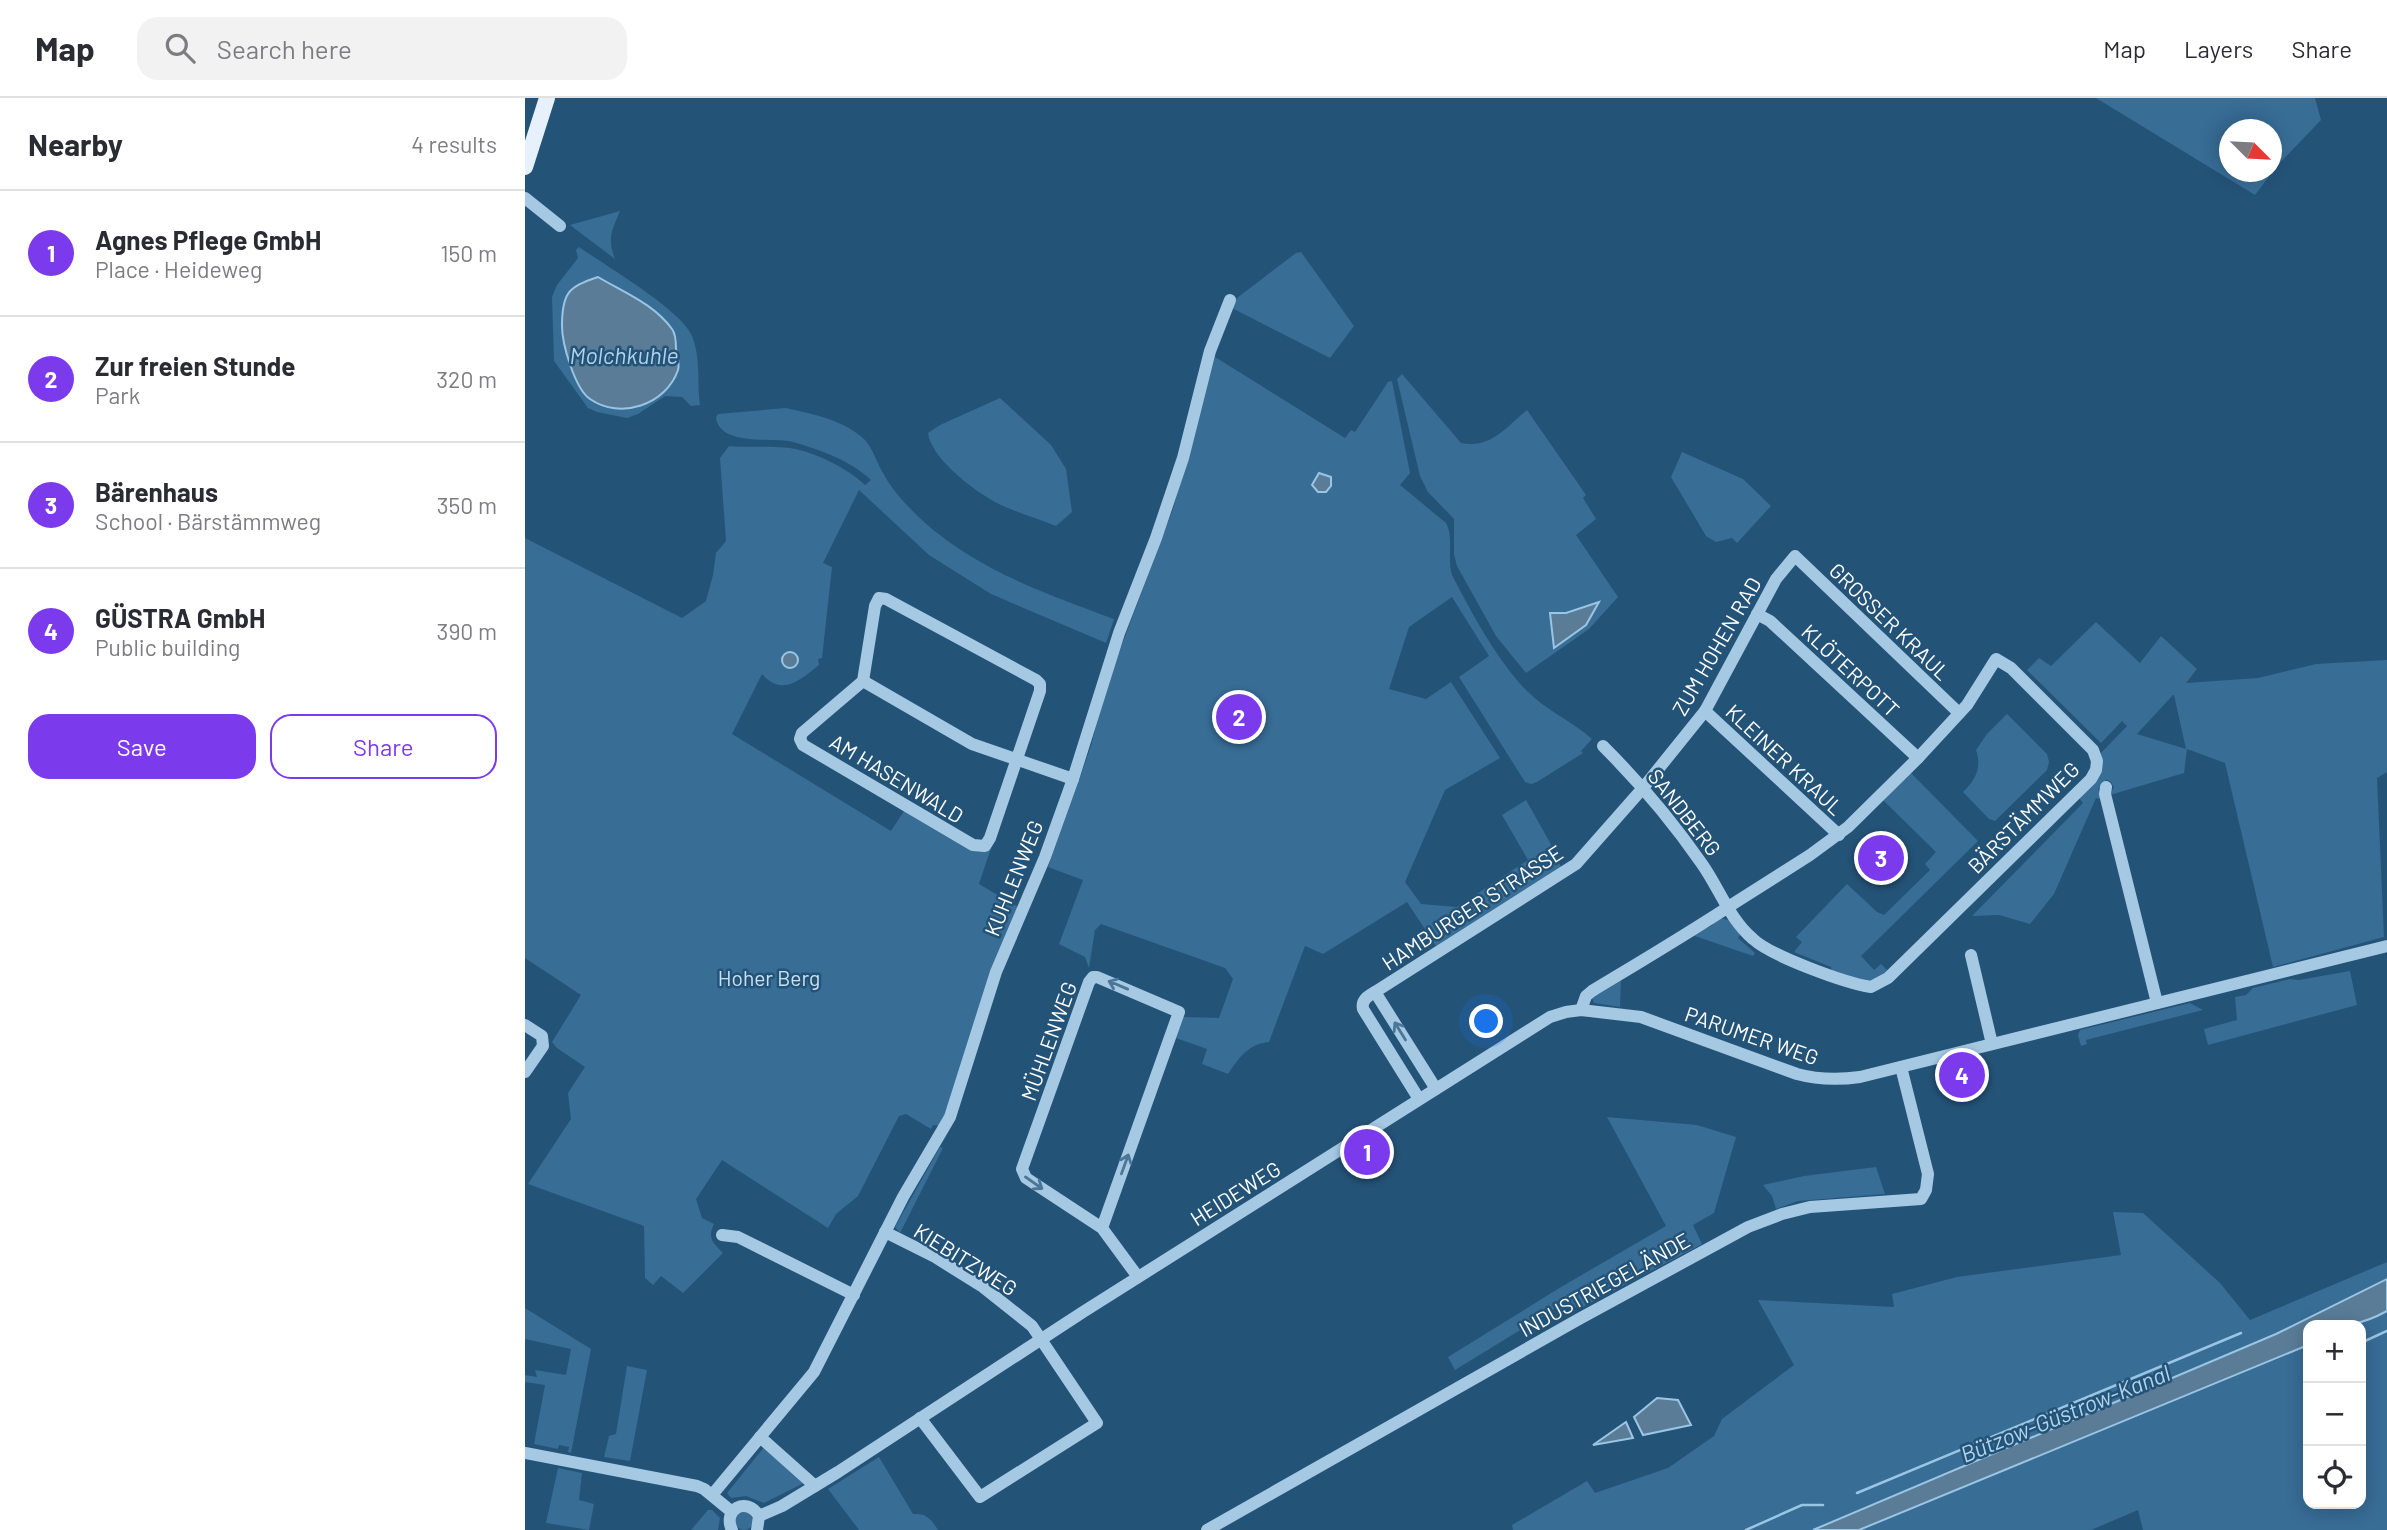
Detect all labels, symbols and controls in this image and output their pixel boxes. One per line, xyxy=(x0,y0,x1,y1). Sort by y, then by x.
search box xyxy=(137,17,627,80)
text: Map xyxy=(35,28,95,68)
icon: search xyxy=(161,29,199,67)
text: Search here xyxy=(217,33,352,64)
text: Map xyxy=(2103,34,2146,63)
text: Layers xyxy=(2184,34,2253,63)
text: Share xyxy=(2291,34,2352,63)
north arrow xyxy=(2219,119,2282,182)
text: Nearby xyxy=(28,126,123,162)
text: 4 results xyxy=(411,130,497,158)
text: Agnes Pflege GmbH xyxy=(95,224,321,255)
text: 1 xyxy=(47,239,55,267)
text: 150 m xyxy=(441,239,497,267)
text: Place · Heideweg xyxy=(95,255,262,283)
water label: Molchkuhle xyxy=(569,341,679,369)
text: Zur freien Stunde xyxy=(95,350,296,381)
text: 2 xyxy=(45,365,57,393)
text: 320 m xyxy=(436,365,497,393)
text: Park xyxy=(95,381,140,409)
text: Bärenhaus xyxy=(95,476,218,507)
text: 3 xyxy=(45,491,57,519)
text: 350 m xyxy=(437,491,497,519)
text: School · Bärstämmweg xyxy=(95,507,321,535)
street label: GROSSER KRAUL xyxy=(1825,557,1955,685)
street label: ZUM HOHEN RAD xyxy=(1666,572,1766,720)
text: GÜSTRA GmbH xyxy=(95,602,265,633)
text: 4 xyxy=(44,617,58,645)
text: 390 m xyxy=(437,617,497,645)
street label: KLÖTERPOTT xyxy=(1797,618,1905,722)
text: Public building xyxy=(95,633,240,661)
pin: 2 xyxy=(1216,691,1262,743)
street label: KLEINER KRAUL xyxy=(1721,698,1849,820)
button: Save xyxy=(28,714,256,779)
button: Share xyxy=(270,714,497,779)
street label: AM HASENWALD xyxy=(826,728,968,828)
street label: BÄRSTÄMMWEG xyxy=(1962,756,2084,878)
street label: SANDBERG xyxy=(1643,764,1727,860)
street label: KUHLENWEG xyxy=(978,816,1048,940)
pin: 3 xyxy=(1858,832,1904,884)
street label: HAMBURGER STRASSE xyxy=(1377,839,1567,975)
park label: Hoher Berg xyxy=(718,965,820,990)
street label: MÜHLENWEG xyxy=(1015,978,1081,1104)
one-way arrow xyxy=(1108,978,1130,991)
street label: PARUMER WEG xyxy=(1682,1000,1822,1070)
your location xyxy=(1469,1004,1503,1038)
one-way arrow xyxy=(1392,1022,1406,1042)
pin: 4 xyxy=(1939,1049,1985,1101)
pin: 1 xyxy=(1344,1126,1390,1178)
one-way arrow xyxy=(1120,1153,1132,1175)
street label: HEIDEWEG xyxy=(1185,1155,1285,1231)
one-way arrow xyxy=(1024,1176,1043,1190)
street label: KIEBITZWEG xyxy=(910,1217,1022,1301)
street label: INDUSTRIEGELÄNDE xyxy=(1514,1227,1694,1341)
map controls xyxy=(2303,1320,2366,1509)
button: + xyxy=(2303,1320,2366,1383)
water label: Bützow-Güstrow-Kanal xyxy=(1956,1358,2174,1468)
button: − xyxy=(2303,1383,2366,1446)
button: locate xyxy=(2303,1446,2366,1509)

